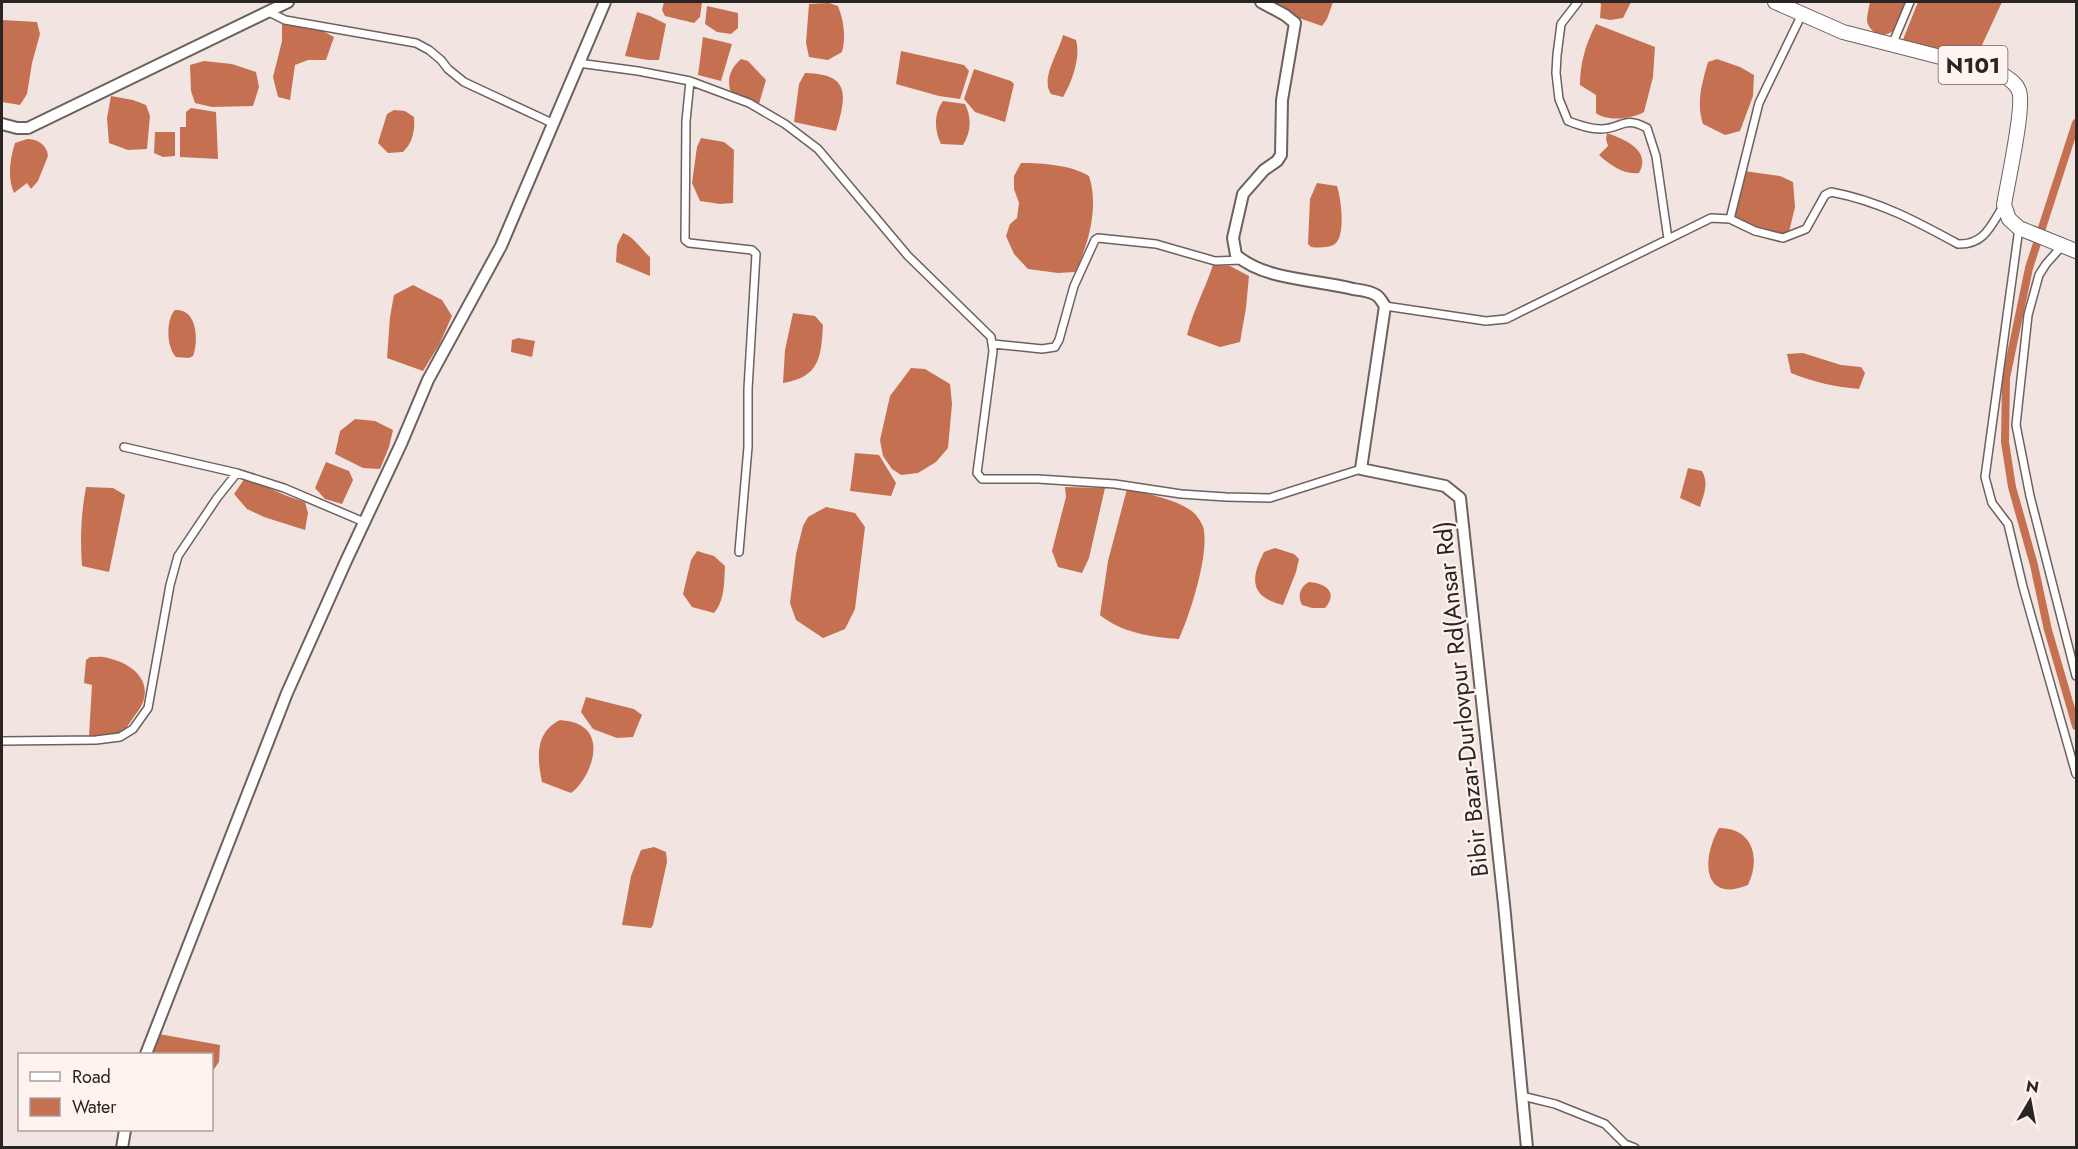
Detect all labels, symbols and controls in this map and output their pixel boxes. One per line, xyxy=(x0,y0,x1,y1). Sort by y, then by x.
road number: N101 xyxy=(1938,46,2008,84)
street label: Bibir Bazar-Durlovpur Rd(Ansar Rd) xyxy=(1425,519,1497,879)
legend xyxy=(18,1053,213,1131)
text: Road xyxy=(72,1064,111,1090)
north arrow xyxy=(2000,1071,2060,1131)
text: N xyxy=(2024,1074,2041,1099)
text: Water xyxy=(72,1094,117,1120)

